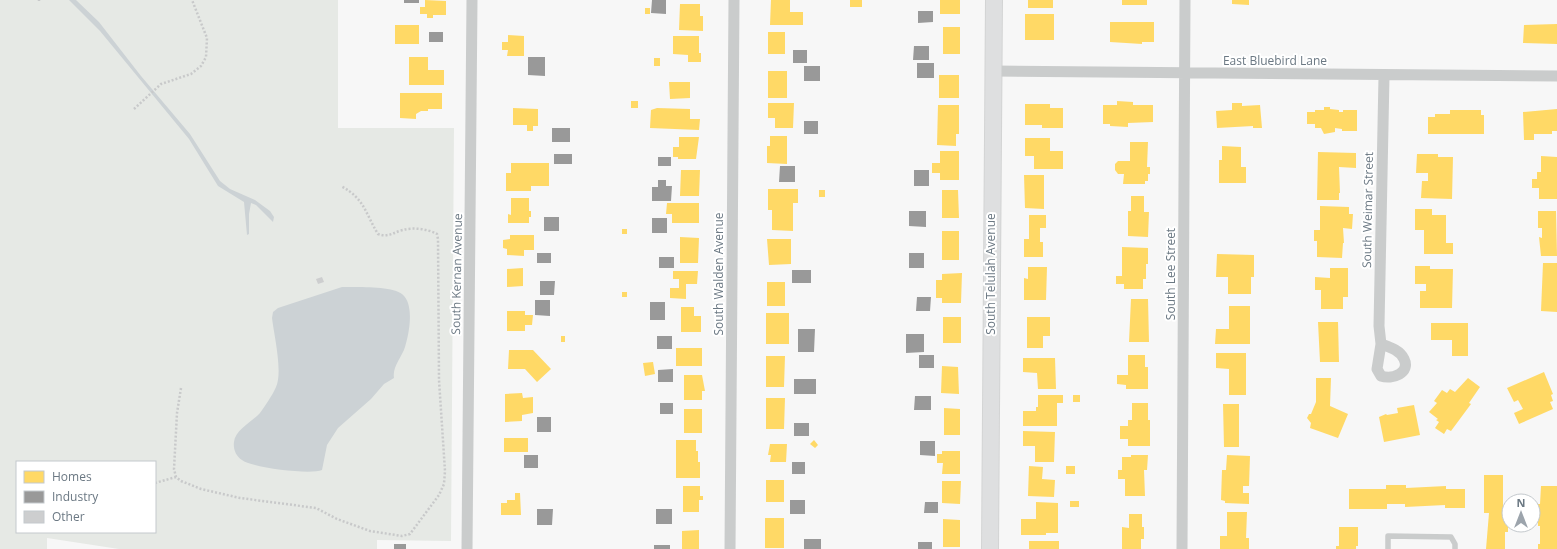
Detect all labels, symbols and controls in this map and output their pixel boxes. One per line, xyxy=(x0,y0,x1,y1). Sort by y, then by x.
street label: East Bluebird Lane xyxy=(1223,52,1327,69)
street label: South Weimar Street xyxy=(1358,152,1377,268)
street label: South Walden Avenue xyxy=(710,212,727,336)
street label: South Kernan Avenue xyxy=(447,213,466,335)
street label: South Telulah Avenue xyxy=(982,213,999,335)
street label: South Lee Street xyxy=(1162,228,1179,320)
legend xyxy=(16,461,156,533)
text: Homes xyxy=(52,468,92,485)
text: Industry xyxy=(52,488,99,505)
north arrow xyxy=(1501,493,1541,533)
text: N xyxy=(1517,495,1525,510)
text: Other xyxy=(52,508,85,525)

